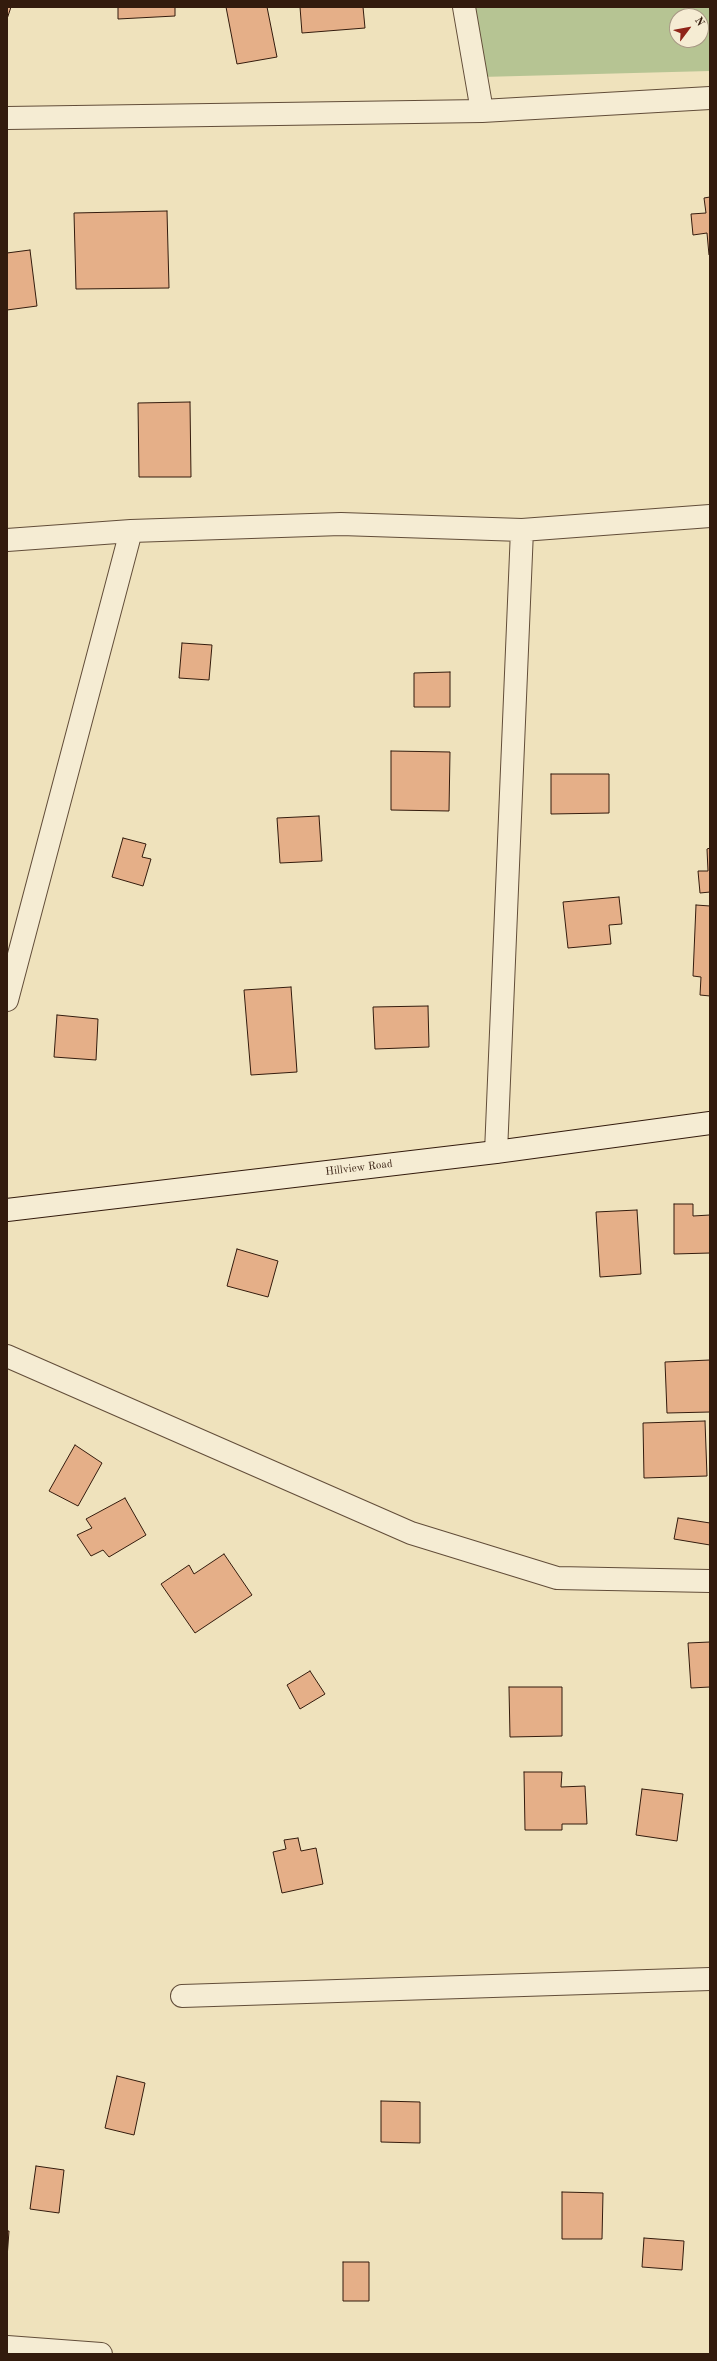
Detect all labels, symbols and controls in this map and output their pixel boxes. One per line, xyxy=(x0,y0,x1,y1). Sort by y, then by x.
north arrow xyxy=(669,8,709,48)
text: N xyxy=(692,15,706,28)
street label: Hillview Road xyxy=(325,1157,393,1179)

